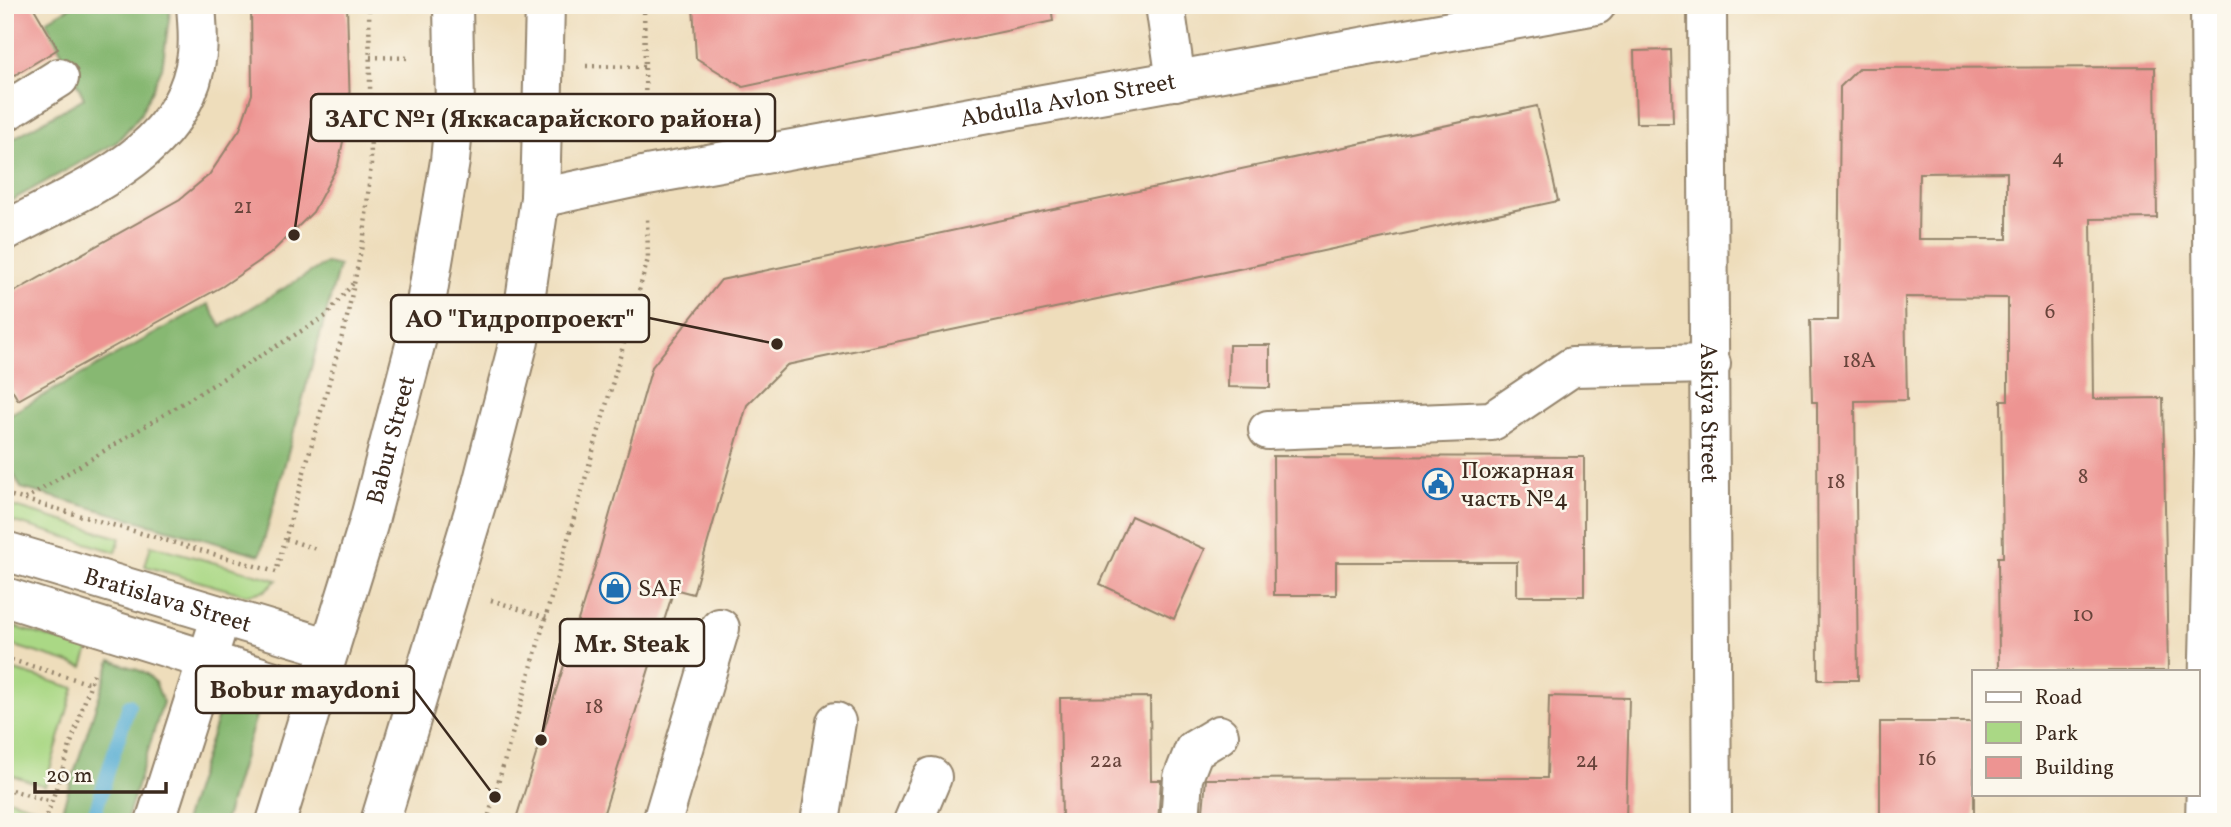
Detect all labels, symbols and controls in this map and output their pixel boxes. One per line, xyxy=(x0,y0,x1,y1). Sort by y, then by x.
street label: Abdulla Avlon Street xyxy=(958,66,1179,138)
callout: ЗАГС №1 (Яккасарайского района) xyxy=(311,94,775,141)
text: ЗАГС №1 (Яккасарайского района) xyxy=(325,102,761,138)
house number: 4 xyxy=(2052,144,2064,173)
house number: 21 xyxy=(233,193,253,222)
callout: АО "Гидропроект" xyxy=(391,295,649,342)
house number: 6 xyxy=(2045,298,2055,327)
text: АО "Гидропроект" xyxy=(405,302,635,338)
street label: Askiya Street xyxy=(1690,343,1725,483)
house number: 18A xyxy=(1842,347,1876,376)
street label: Babur Street xyxy=(359,372,425,508)
place label: Пожарная часть №4 xyxy=(1461,455,1574,517)
house number: 8 xyxy=(2078,463,2088,492)
public building icon: Пожарная часть №4 xyxy=(1421,467,1455,501)
house number: 18 xyxy=(1827,468,1845,497)
street label: Bratislava Street xyxy=(79,560,255,643)
shop icon: SAF xyxy=(598,571,632,605)
place label: SAF xyxy=(638,573,682,607)
house number: 10 xyxy=(2073,601,2093,630)
callout: Mr. Steak xyxy=(560,619,704,666)
text: Mr. Steak xyxy=(574,627,690,663)
callout: Bobur maydoni xyxy=(196,666,414,713)
legend xyxy=(1972,670,2200,796)
text: Bobur maydoni xyxy=(210,673,400,709)
text: Road xyxy=(2035,684,2082,713)
house number: 18 xyxy=(585,693,603,722)
text: Park xyxy=(2035,720,2078,749)
house number: 16 xyxy=(1918,745,1936,774)
house number: 22а xyxy=(1089,747,1123,776)
house number: 24 xyxy=(1575,747,1599,776)
scale bar xyxy=(35,750,166,794)
text: Building xyxy=(2035,754,2114,783)
text: 20 m xyxy=(46,762,92,791)

